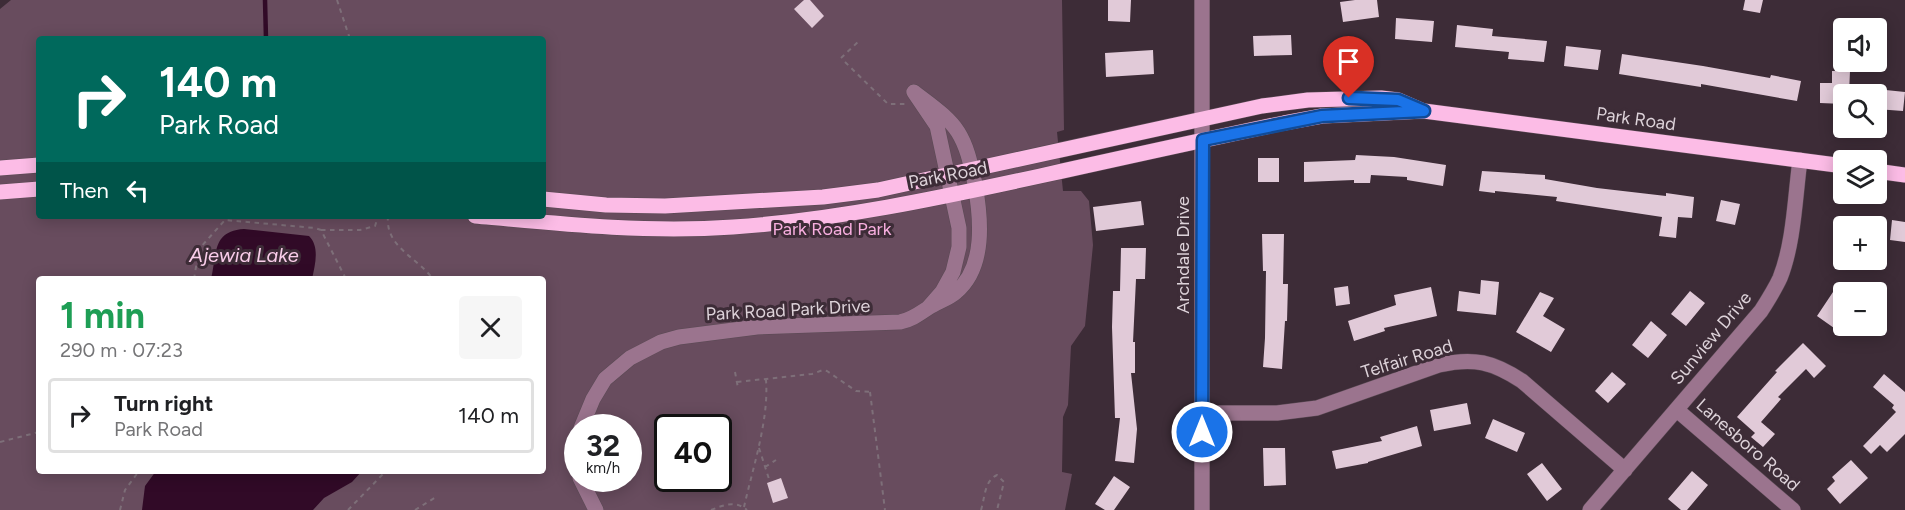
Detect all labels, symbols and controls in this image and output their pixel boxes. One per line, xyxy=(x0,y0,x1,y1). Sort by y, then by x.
map controls xyxy=(1833,18,1887,336)
button: sound xyxy=(1833,18,1887,72)
pin xyxy=(1323,36,1374,98)
icon: arrive xyxy=(1332,45,1365,78)
text: 140 m xyxy=(159,57,277,108)
icon: right xyxy=(60,60,138,138)
button: search xyxy=(1833,84,1887,138)
street label: Park Road xyxy=(1595,103,1677,135)
text: Park Road xyxy=(159,108,279,141)
button: layers xyxy=(1833,150,1887,204)
street label: Park Road xyxy=(907,157,989,193)
icon: left xyxy=(121,174,154,207)
text: Then xyxy=(60,177,109,204)
street label: Archdale Drive xyxy=(1172,196,1194,314)
button: + xyxy=(1833,216,1887,270)
park label: Park Road Park xyxy=(773,218,892,240)
water label: Ajewia Lake xyxy=(188,243,299,267)
button: − xyxy=(1833,282,1887,336)
street label: Sunview Drive xyxy=(1666,287,1756,389)
text: 1 min xyxy=(60,294,145,337)
street label: Park Road Park Drive xyxy=(705,295,871,325)
button: close xyxy=(459,296,522,359)
street label: Telfair Road xyxy=(1359,335,1455,383)
text: 290 m · 07:23 xyxy=(60,338,183,362)
text: Turn right xyxy=(114,390,213,417)
street label: Lanesboro Road xyxy=(1692,394,1804,496)
icon: right xyxy=(63,399,96,432)
position arrow xyxy=(1170,400,1234,464)
text: 140 m xyxy=(458,402,519,429)
speed limit sign: 40 xyxy=(654,414,732,492)
text: Park Road xyxy=(114,417,203,441)
text: 32 xyxy=(586,427,620,464)
text: km/h xyxy=(586,459,620,477)

